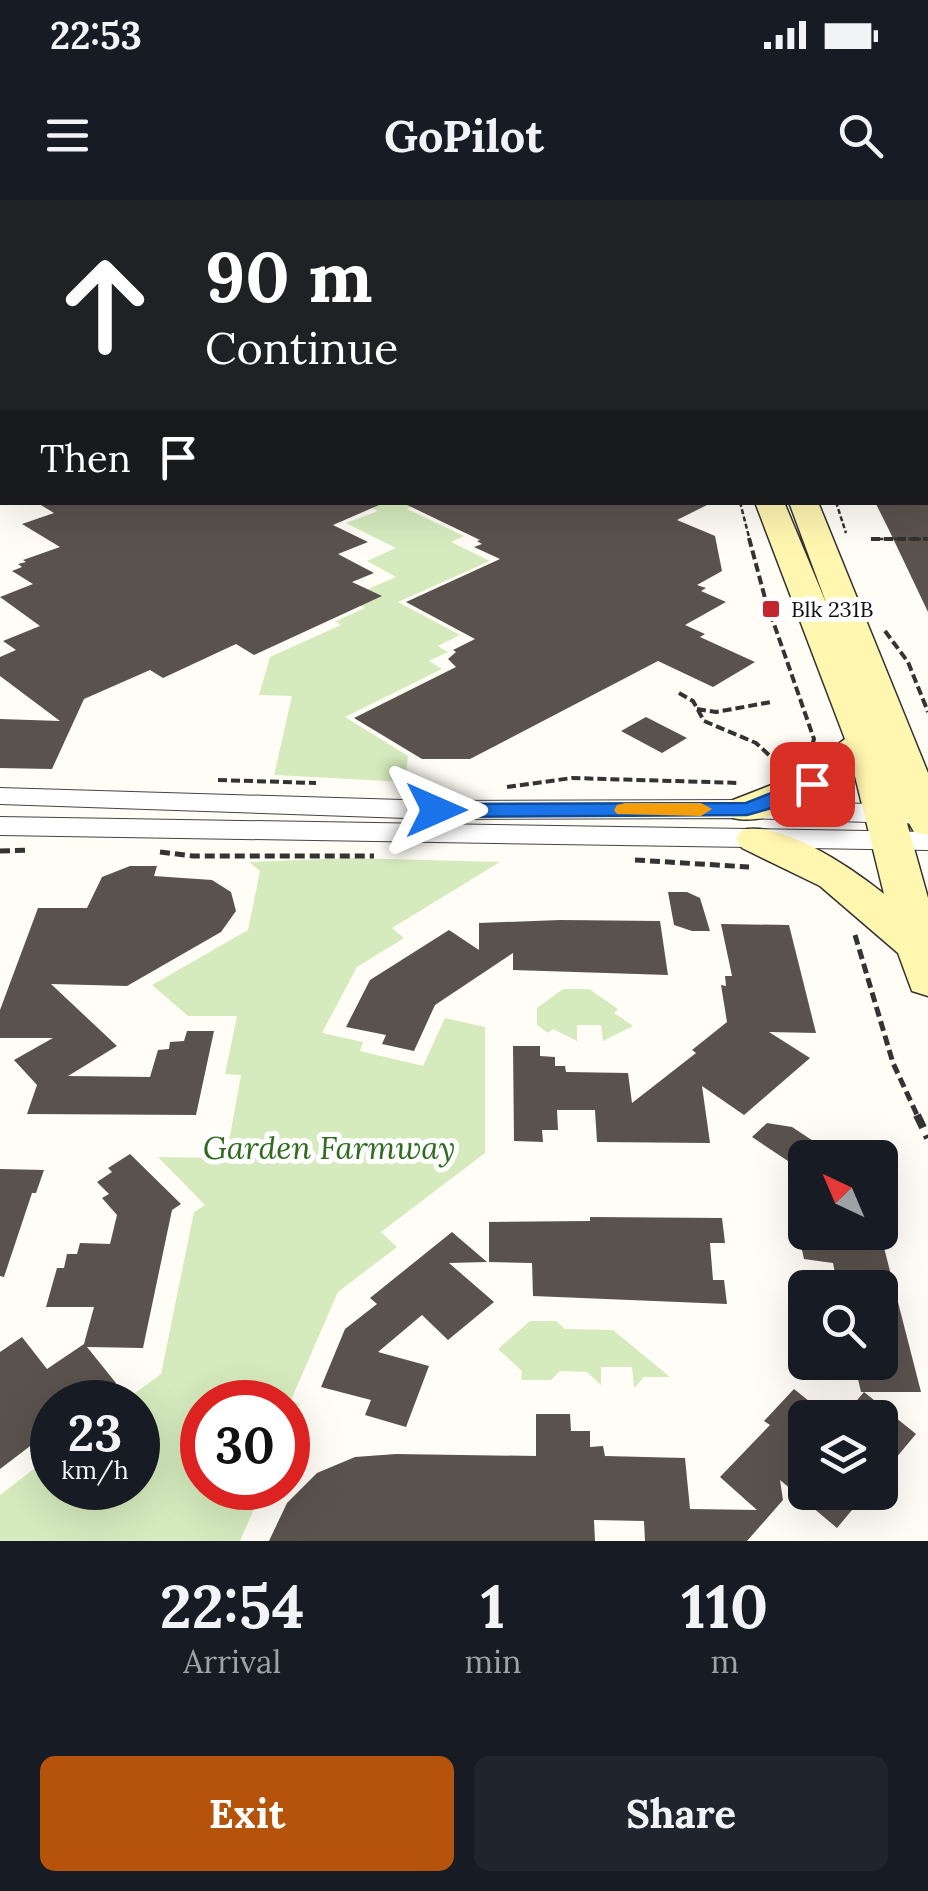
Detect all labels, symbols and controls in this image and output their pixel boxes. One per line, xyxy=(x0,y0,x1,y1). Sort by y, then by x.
text: 22:53 xyxy=(50,11,142,59)
text: GoPilot xyxy=(384,107,544,164)
icon: menu xyxy=(40,108,95,163)
icon: search xyxy=(833,108,888,163)
text: 90 m xyxy=(205,232,373,321)
icon: ahead xyxy=(40,240,170,370)
text: Continue xyxy=(205,319,398,376)
icon: arrive xyxy=(151,430,206,485)
text: Then xyxy=(40,434,131,482)
place label: Blk 231B xyxy=(791,595,874,623)
marker: Blk 231B xyxy=(760,598,782,620)
pin xyxy=(770,742,855,827)
icon: arrive xyxy=(785,757,840,812)
position arrow xyxy=(384,758,488,862)
park label: Garden Farmway xyxy=(203,1127,455,1168)
north arrow xyxy=(788,1140,898,1250)
map controls xyxy=(788,1140,898,1510)
button: search xyxy=(788,1270,898,1380)
speed limit sign: 30 xyxy=(180,1380,310,1510)
button: layers xyxy=(788,1400,898,1510)
text: 23 xyxy=(68,1401,122,1465)
text: km/h xyxy=(61,1454,129,1486)
text: 22:54 xyxy=(160,1568,305,1644)
text: 1 xyxy=(481,1568,505,1644)
text: 110 xyxy=(681,1568,768,1644)
text: Arrival xyxy=(183,1641,281,1682)
text: min xyxy=(464,1641,521,1682)
text: m xyxy=(710,1641,739,1682)
button: Exit xyxy=(40,1756,454,1871)
button: Share xyxy=(474,1756,888,1871)

